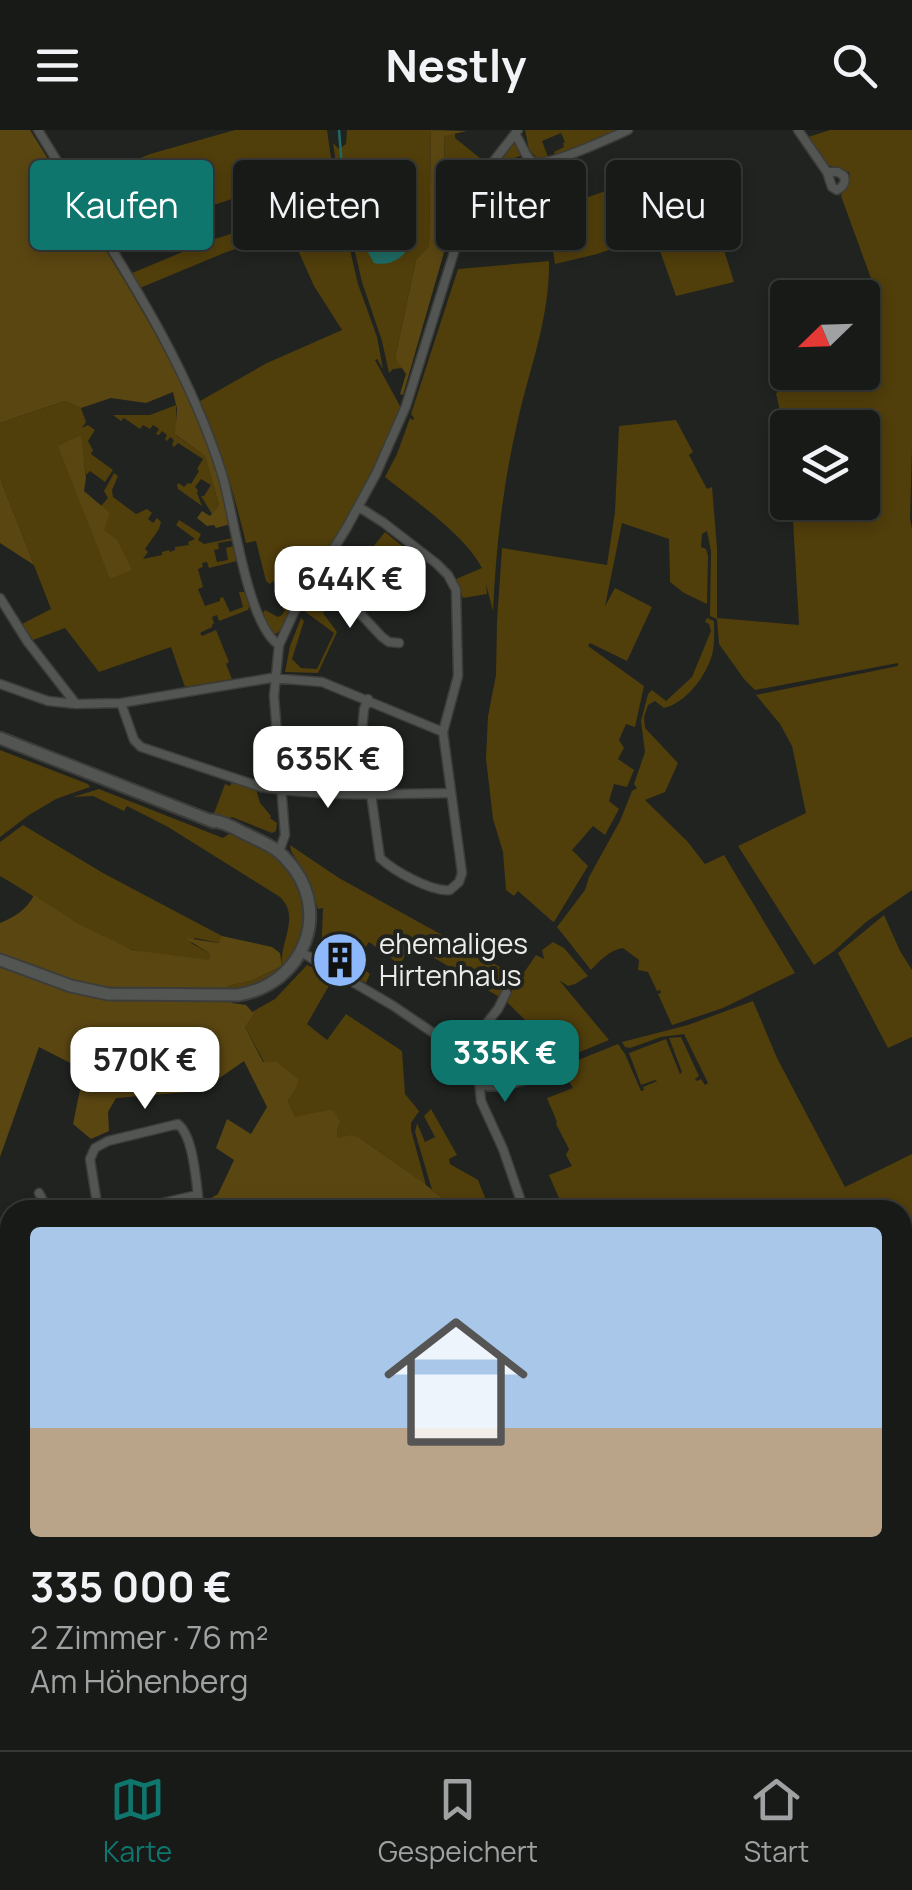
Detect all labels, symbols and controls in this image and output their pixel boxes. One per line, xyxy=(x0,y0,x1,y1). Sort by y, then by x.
text: Nestly xyxy=(385,34,527,96)
icon: menu xyxy=(30,38,85,93)
icon: search xyxy=(827,38,882,93)
chip: Kaufen xyxy=(30,160,213,250)
chip: Mieten xyxy=(233,160,416,250)
chip: Filter xyxy=(436,160,586,250)
chip: Neu xyxy=(606,160,741,250)
north arrow xyxy=(770,280,880,390)
map controls xyxy=(770,280,880,520)
button: layers xyxy=(770,410,880,520)
pin: 644K € xyxy=(269,546,431,631)
text: 644K € xyxy=(297,556,403,600)
pin: 635K € xyxy=(247,726,409,811)
text: 635K € xyxy=(275,736,381,780)
place label: ehemaliges Hirtenhaus xyxy=(379,924,528,994)
building icon: ehemaliges Hirtenhaus xyxy=(310,930,370,990)
pin: 335K € xyxy=(424,1020,586,1105)
pin: 570K € xyxy=(64,1027,226,1112)
text: 335K € xyxy=(453,1030,557,1074)
text: 570K € xyxy=(92,1037,198,1081)
icon: home xyxy=(366,1292,546,1472)
text: 335 000 € xyxy=(30,1557,232,1615)
text: 2 Zimmer · 76 m² xyxy=(30,1615,268,1659)
text: Am Höhenberg xyxy=(30,1659,248,1703)
tab: Karte xyxy=(103,1772,172,1870)
tab: Gespeichert xyxy=(378,1772,538,1870)
tab: Start xyxy=(744,1772,809,1870)

